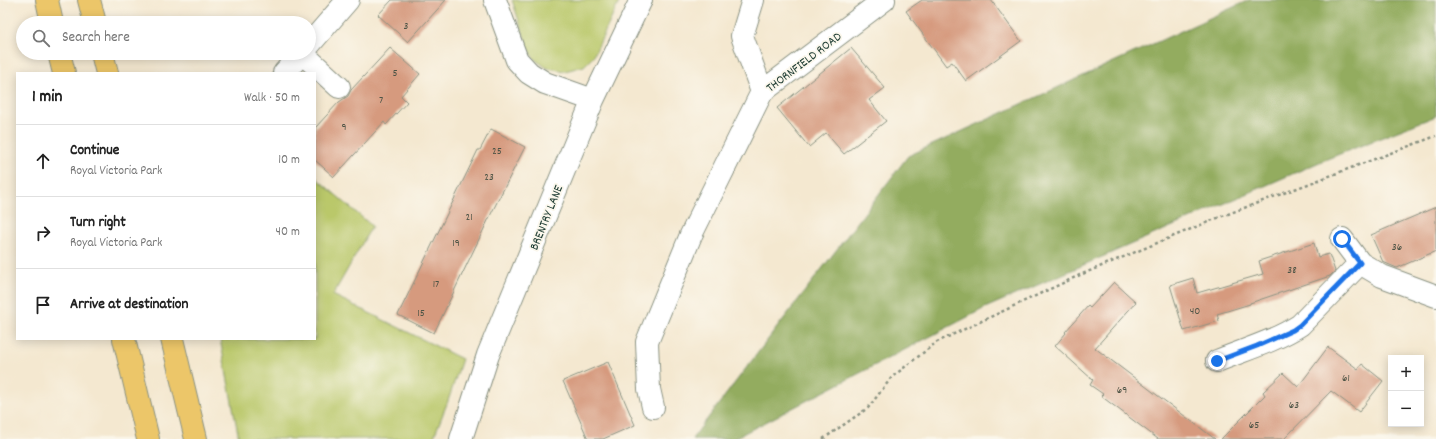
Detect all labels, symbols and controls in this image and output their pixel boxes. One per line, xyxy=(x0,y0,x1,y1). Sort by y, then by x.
search box xyxy=(16,16,316,60)
house number: 3 xyxy=(404,19,409,35)
icon: search xyxy=(30,27,52,49)
text: Search here xyxy=(62,27,130,49)
street label: THORNFIELD ROAD xyxy=(763,28,847,98)
house number: 5 xyxy=(392,66,398,82)
text: 1 min xyxy=(32,86,62,110)
text: Walk · 50 m xyxy=(244,89,300,108)
house number: 7 xyxy=(379,93,383,109)
house number: 9 xyxy=(341,120,347,136)
text: Continue xyxy=(70,140,119,162)
house number: 25 xyxy=(492,144,502,160)
icon: ahead xyxy=(32,150,54,172)
text: 10 m xyxy=(278,151,300,170)
text: Royal Victoria Park xyxy=(70,162,162,181)
house number: 23 xyxy=(484,170,494,186)
street label: BRENTRY LANE xyxy=(526,182,569,253)
house number: 21 xyxy=(465,210,473,226)
text: Turn right xyxy=(70,212,126,234)
icon: right xyxy=(32,222,54,244)
text: 40 m xyxy=(276,223,300,242)
route start xyxy=(1333,230,1351,248)
text: Royal Victoria Park xyxy=(70,234,162,253)
house number: 19 xyxy=(452,236,460,252)
house number: 36 xyxy=(1392,240,1402,256)
house number: 38 xyxy=(1287,263,1297,279)
house number: 17 xyxy=(433,277,439,293)
icon: arrive xyxy=(32,294,54,316)
text: Arrive at destination xyxy=(70,294,188,316)
house number: 40 xyxy=(1190,304,1200,320)
house number: 15 xyxy=(417,306,425,322)
route end xyxy=(1208,352,1226,370)
map controls xyxy=(1388,355,1424,427)
button: + xyxy=(1388,355,1424,391)
house number: 61 xyxy=(1342,371,1350,387)
house number: 69 xyxy=(1117,383,1127,399)
button: − xyxy=(1388,391,1424,427)
house number: 63 xyxy=(1289,398,1299,414)
house number: 65 xyxy=(1249,418,1259,434)

